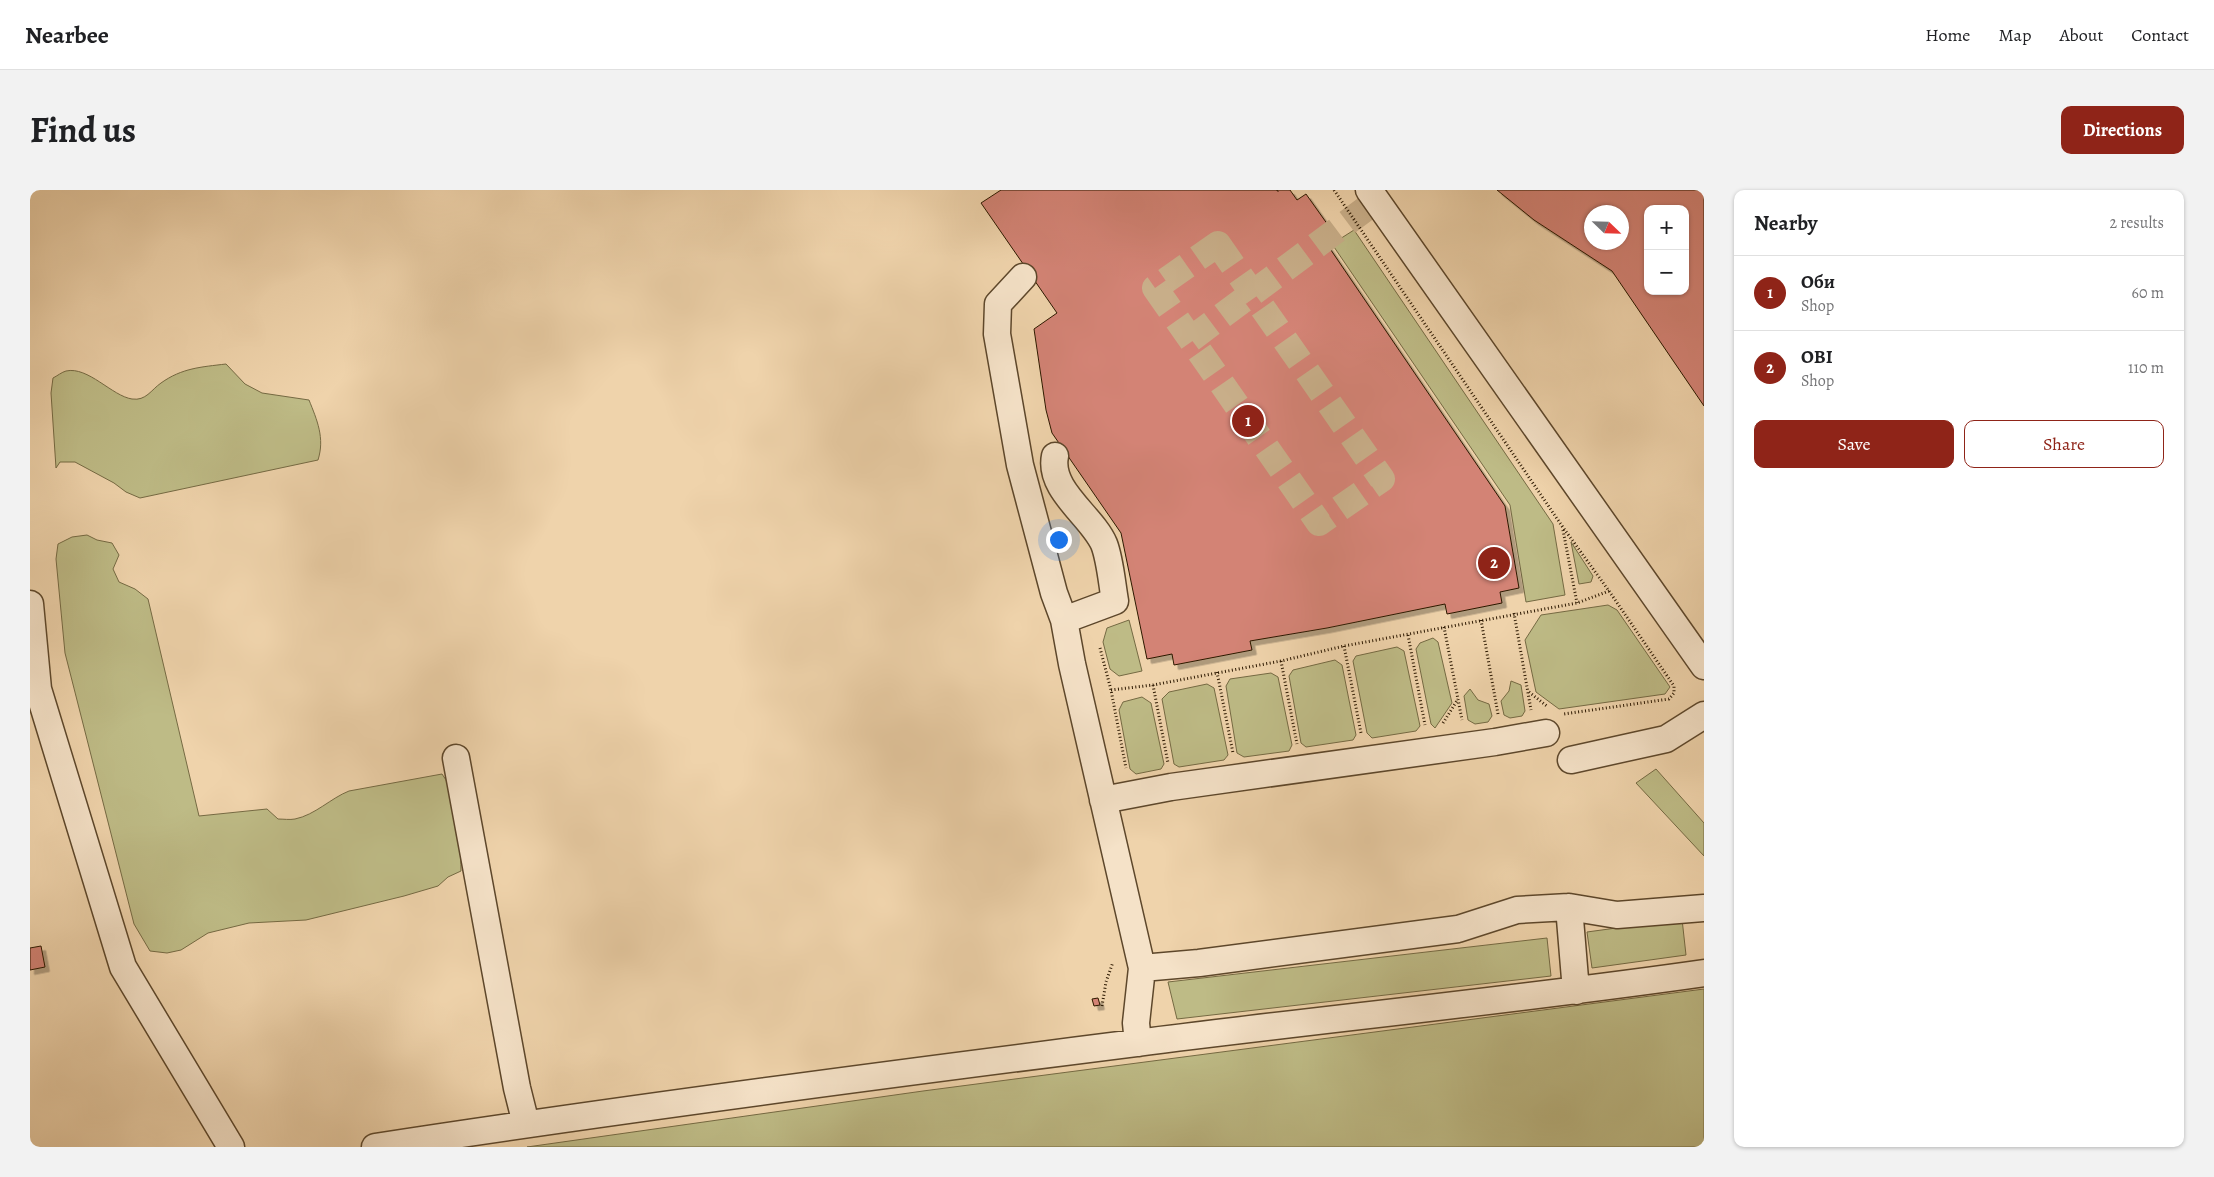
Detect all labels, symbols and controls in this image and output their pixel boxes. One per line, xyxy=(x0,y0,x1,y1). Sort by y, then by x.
text: Nearbee xyxy=(25,19,109,51)
text: Home xyxy=(1925,23,1970,47)
text: Map xyxy=(1998,23,2031,47)
text: About xyxy=(2059,23,2103,47)
text: Contact xyxy=(2131,23,2189,47)
text: Find us xyxy=(30,106,136,154)
button: Directions xyxy=(2061,106,2184,154)
north arrow xyxy=(1584,205,1629,250)
map controls xyxy=(1644,205,1689,295)
button: + xyxy=(1644,205,1689,250)
text: Nearby xyxy=(1754,209,1817,237)
text: 2 results xyxy=(2109,212,2164,234)
button: − xyxy=(1644,250,1689,295)
text: Оби xyxy=(1801,269,1835,295)
text: 1 xyxy=(1767,282,1773,304)
text: 60 m xyxy=(2132,282,2164,304)
text: Shop xyxy=(1801,295,1834,317)
text: OBI xyxy=(1801,344,1833,370)
text: 2 xyxy=(1766,357,1774,379)
text: 110 m xyxy=(2128,357,2164,379)
text: Shop xyxy=(1801,370,1834,392)
pin: 1 xyxy=(1232,402,1264,440)
button: Save xyxy=(1754,420,1954,468)
button: Share xyxy=(1964,420,2164,468)
your location xyxy=(1046,527,1072,553)
pin: 2 xyxy=(1478,544,1510,582)

